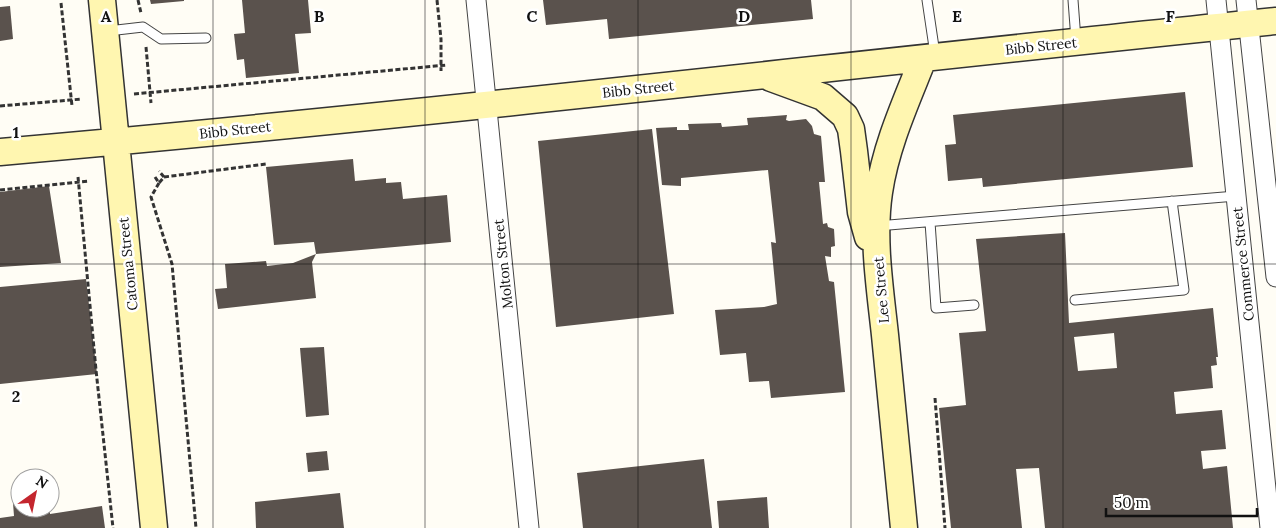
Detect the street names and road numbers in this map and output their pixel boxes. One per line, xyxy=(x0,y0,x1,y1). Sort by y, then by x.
street label: Bibb Street xyxy=(1004,33,1078,59)
street label: Bibb Street xyxy=(601,76,675,102)
street label: Bibb Street xyxy=(198,117,272,143)
street label: Commerce Street xyxy=(1228,205,1258,322)
street label: Catoma Street xyxy=(114,216,142,312)
street label: Molton Street xyxy=(489,218,517,310)
street label: Lee Street xyxy=(869,255,893,324)

